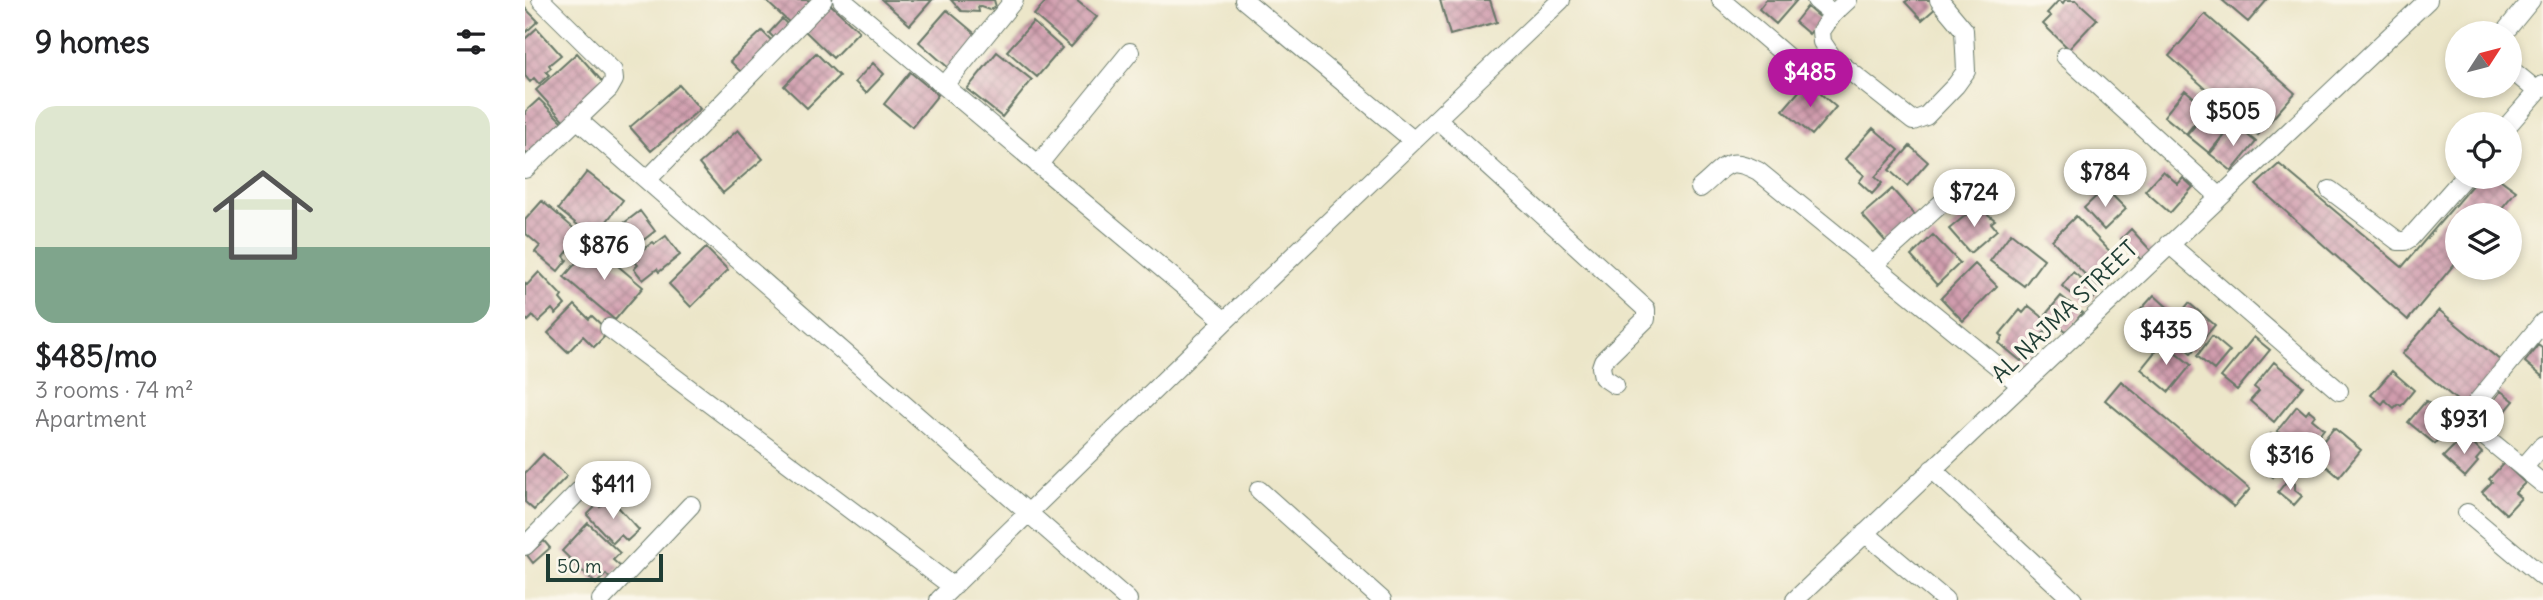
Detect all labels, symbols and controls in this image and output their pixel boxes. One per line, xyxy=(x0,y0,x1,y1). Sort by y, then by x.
north arrow xyxy=(2445,21,2522,98)
map controls xyxy=(2445,21,2522,280)
text: 9 homes xyxy=(35,23,150,61)
icon: filters xyxy=(452,23,490,61)
pin: $485 xyxy=(1769,50,1851,109)
text: $485 xyxy=(1784,57,1836,86)
pin: $505 xyxy=(2192,88,2274,148)
text: $505 xyxy=(2206,96,2260,125)
button: locate xyxy=(2445,112,2522,189)
pin: $784 xyxy=(2064,150,2146,209)
icon: home xyxy=(200,152,326,278)
text: $784 xyxy=(2080,157,2130,186)
pin: $724 xyxy=(1933,170,2015,229)
text: $724 xyxy=(1949,177,1999,206)
button: layers xyxy=(2445,203,2522,280)
pin: $876 xyxy=(563,222,645,282)
text: $876 xyxy=(579,230,629,259)
street label: AL NAJMA STREET xyxy=(1985,234,2143,388)
pin: $435 xyxy=(2125,308,2207,367)
text: $435 xyxy=(2140,315,2192,344)
text: $485/mo xyxy=(35,337,157,375)
text: 3 rooms · 74 m² xyxy=(35,375,194,404)
pin: $931 xyxy=(2423,396,2505,456)
text: Apartment xyxy=(35,404,147,433)
text: $931 xyxy=(2440,404,2488,433)
pin: $316 xyxy=(2249,433,2331,492)
text: $316 xyxy=(2266,440,2314,469)
pin: $411 xyxy=(572,462,654,521)
text: $411 xyxy=(591,469,635,498)
scale bar xyxy=(546,551,663,583)
text: 50 m xyxy=(557,554,602,578)

